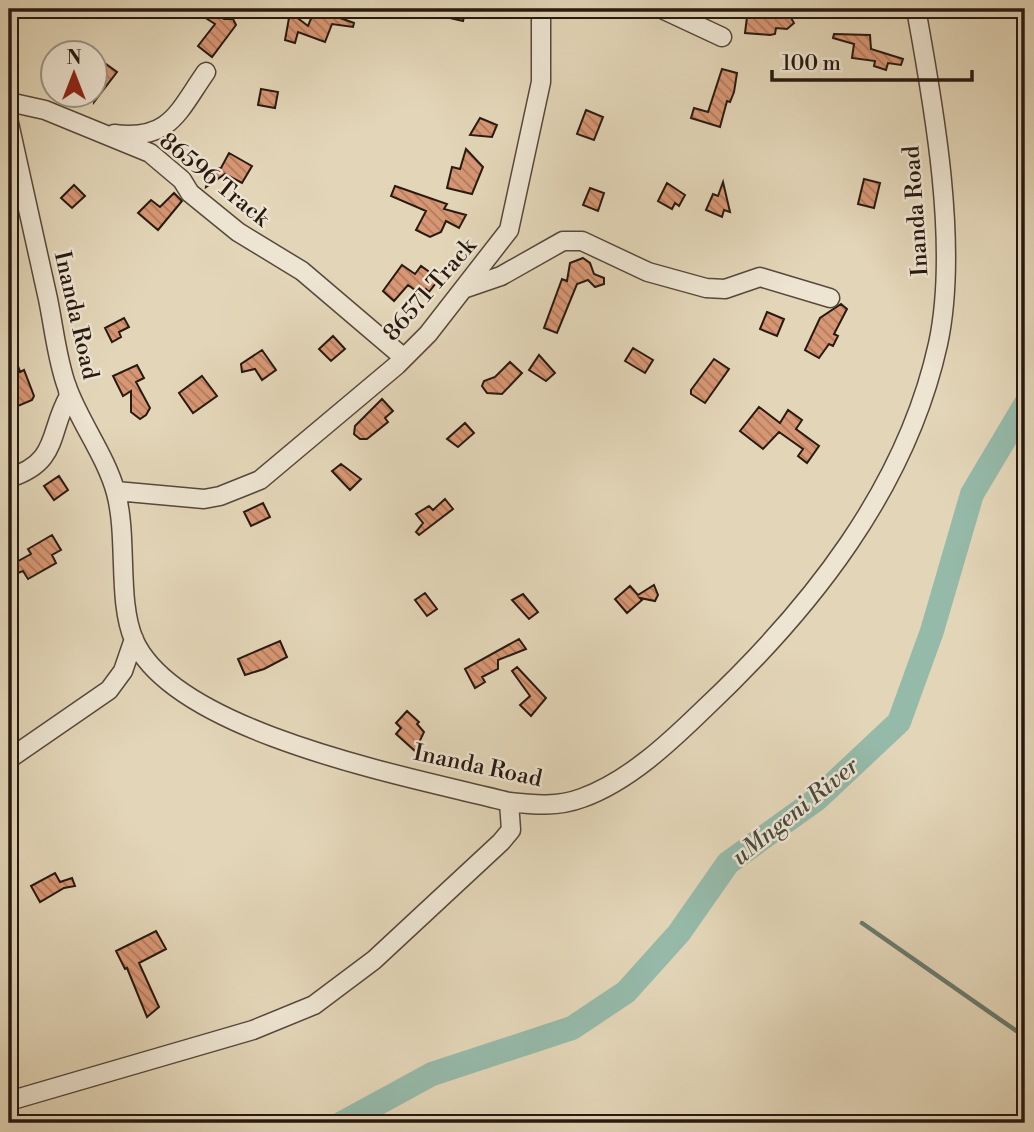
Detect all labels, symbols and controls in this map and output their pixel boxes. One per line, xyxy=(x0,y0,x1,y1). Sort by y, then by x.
north arrow xyxy=(38,38,108,108)
scale bar xyxy=(772,38,971,82)
text: N xyxy=(66,46,82,70)
text: 100 m xyxy=(782,51,841,77)
street label: 86596 Track xyxy=(154,127,276,233)
street label: Inanda Road xyxy=(897,145,935,277)
street label: 86571 Track xyxy=(377,232,483,347)
street label: Inanda Road xyxy=(48,248,104,382)
street label: Inanda Road xyxy=(411,739,545,793)
water label: uMngeni River xyxy=(726,751,866,872)

